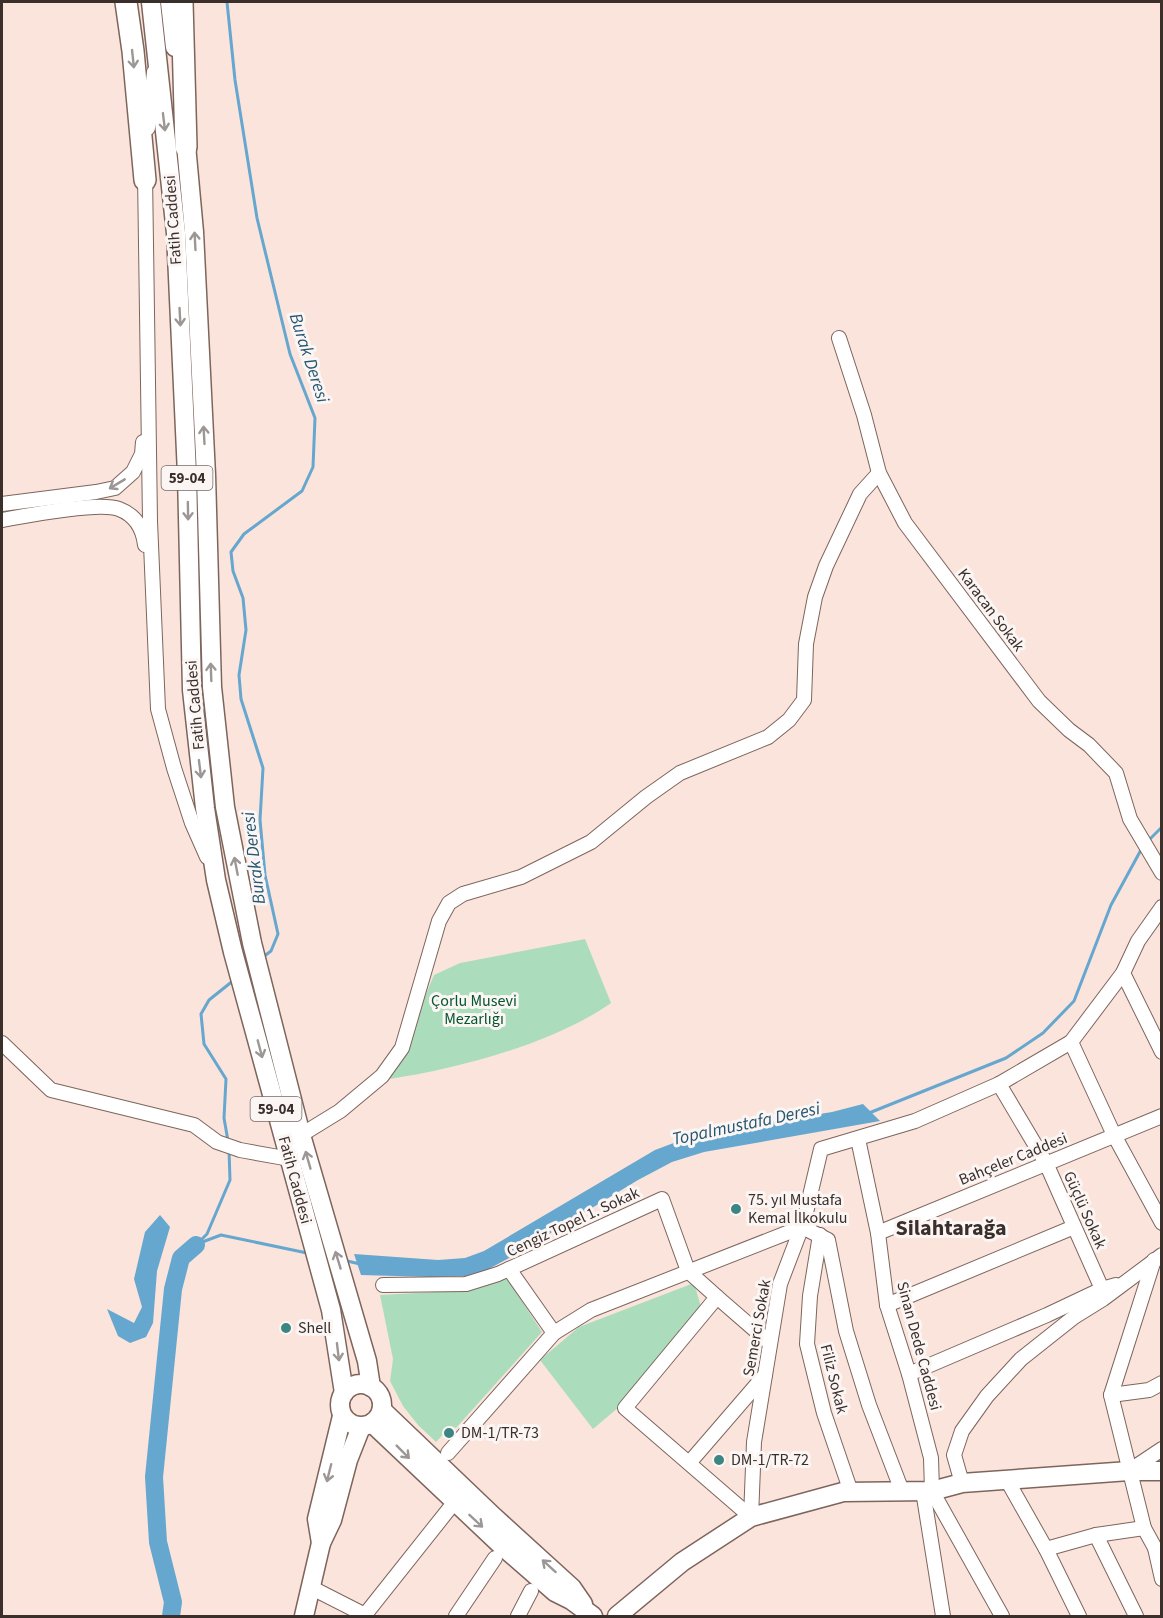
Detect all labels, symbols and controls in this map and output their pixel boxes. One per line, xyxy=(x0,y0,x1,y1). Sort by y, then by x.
one-way arrow xyxy=(128,49,139,69)
one-way arrow xyxy=(159,112,170,132)
street label: Fatih Caddesi xyxy=(159,174,187,266)
one-way arrow xyxy=(189,231,200,251)
one-way arrow xyxy=(174,306,185,326)
water label: Burak Deresi xyxy=(283,310,335,407)
one-way arrow xyxy=(199,426,210,446)
road number: 59-04 xyxy=(162,466,213,490)
one-way arrow xyxy=(108,478,125,490)
one-way arrow xyxy=(182,501,194,521)
street label: Karacan Sokak xyxy=(953,564,1030,656)
street label: Fatih Caddesi xyxy=(180,659,210,751)
one-way arrow xyxy=(205,663,217,683)
one-way arrow xyxy=(195,758,206,778)
water label: Burak Deresi xyxy=(236,810,272,906)
one-way arrow xyxy=(230,856,241,876)
park label: Çorlu Musevi Mezarlığı xyxy=(431,990,517,1030)
one-way arrow xyxy=(255,1040,267,1059)
water label: Topalmustafa Deresi xyxy=(670,1096,823,1152)
road number: 59-04 xyxy=(250,1097,302,1121)
street label: Bahçeler Caddesi xyxy=(955,1127,1071,1191)
street label: Fatih Caddesi xyxy=(273,1134,317,1226)
one-way arrow xyxy=(302,1151,314,1170)
street label: Güçlü Sokak xyxy=(1058,1168,1112,1252)
street label: Cengiz Topel 1. Sokak xyxy=(503,1182,643,1262)
place label: 75. yıl Mustafa Kemal İlkokulu xyxy=(748,1189,847,1229)
marker: 75. yıl Mustafa Kemal İlkokulu xyxy=(729,1202,743,1216)
district label: Silahtarağa xyxy=(896,1212,1006,1244)
one-way arrow xyxy=(332,1251,343,1270)
street label: Semerci Sokak xyxy=(738,1278,776,1378)
street label: Sinan Dede Caddesi xyxy=(891,1279,947,1413)
place label: Shell xyxy=(298,1317,331,1339)
marker: Shell xyxy=(279,1321,293,1335)
one-way arrow xyxy=(333,1341,344,1361)
street label: Filiz Sokak xyxy=(815,1342,853,1416)
place label: DM-1/TR-73 xyxy=(461,1422,539,1444)
marker: DM-1/TR-73 xyxy=(442,1426,456,1440)
one-way arrow xyxy=(396,1445,411,1460)
place label: DM-1/TR-72 xyxy=(731,1449,809,1471)
marker: DM-1/TR-72 xyxy=(712,1453,726,1467)
one-way arrow xyxy=(322,1463,334,1482)
one-way arrow xyxy=(468,1514,483,1529)
one-way arrow xyxy=(542,1560,557,1574)

